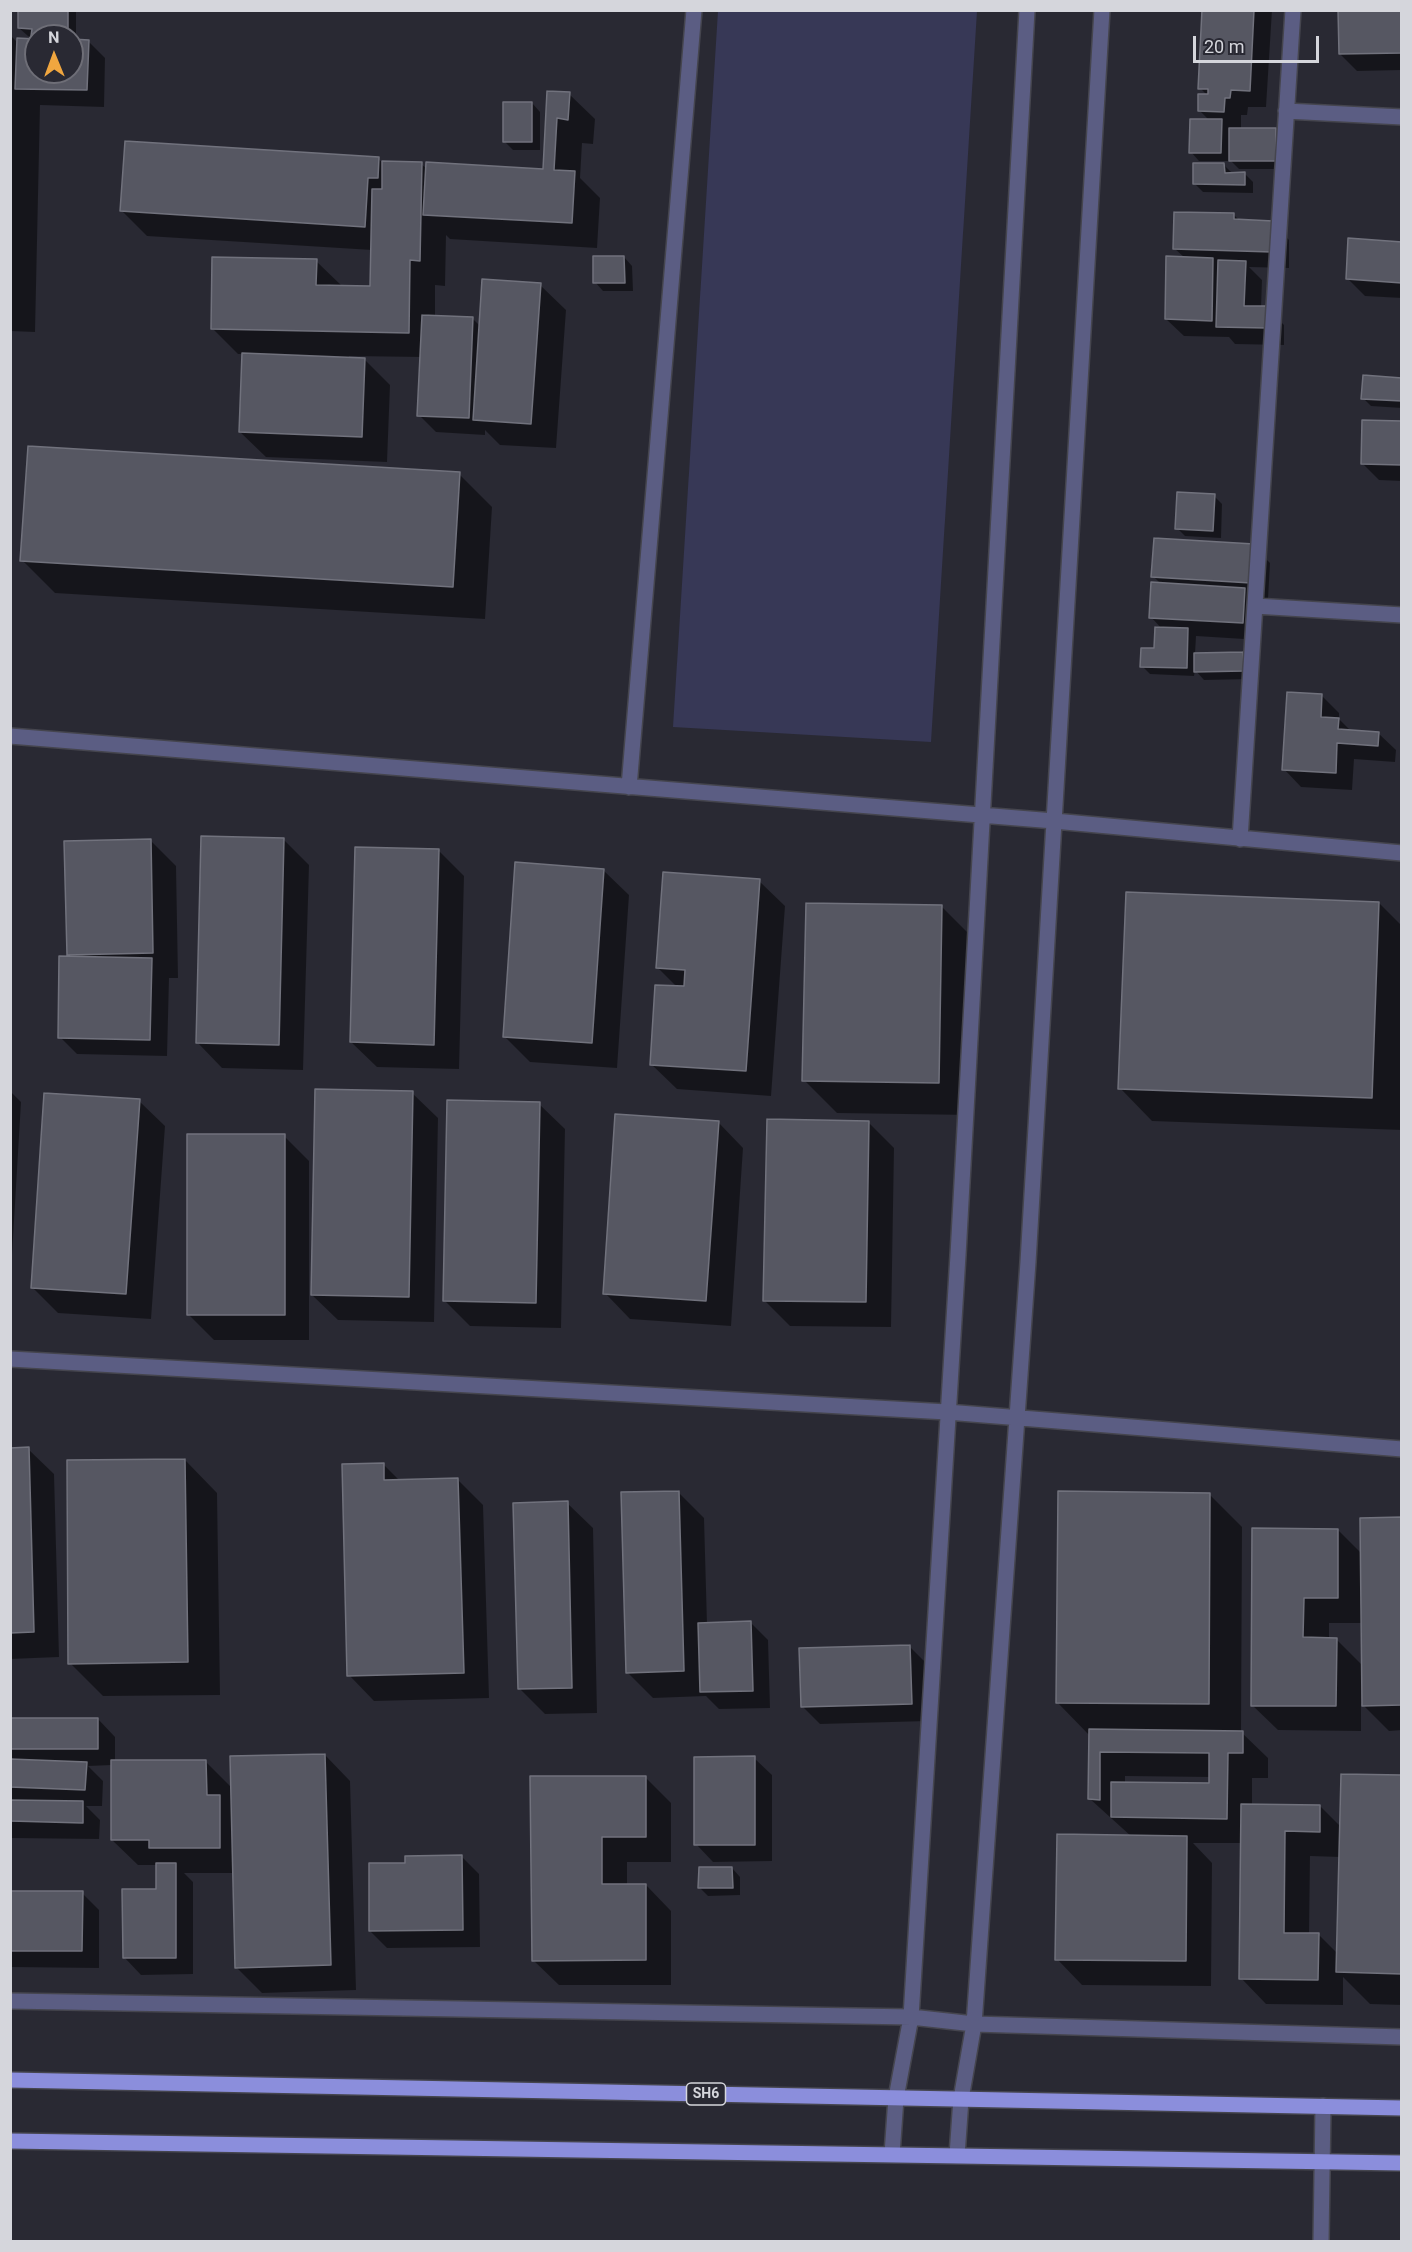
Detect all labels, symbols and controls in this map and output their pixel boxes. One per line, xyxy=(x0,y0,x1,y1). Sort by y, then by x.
north arrow xyxy=(24,24,84,84)
scale bar xyxy=(1196,24,1322,62)
text: N xyxy=(48,28,60,47)
text: 20 m xyxy=(1204,36,1244,57)
road number: SH6 xyxy=(686,2083,726,2105)

